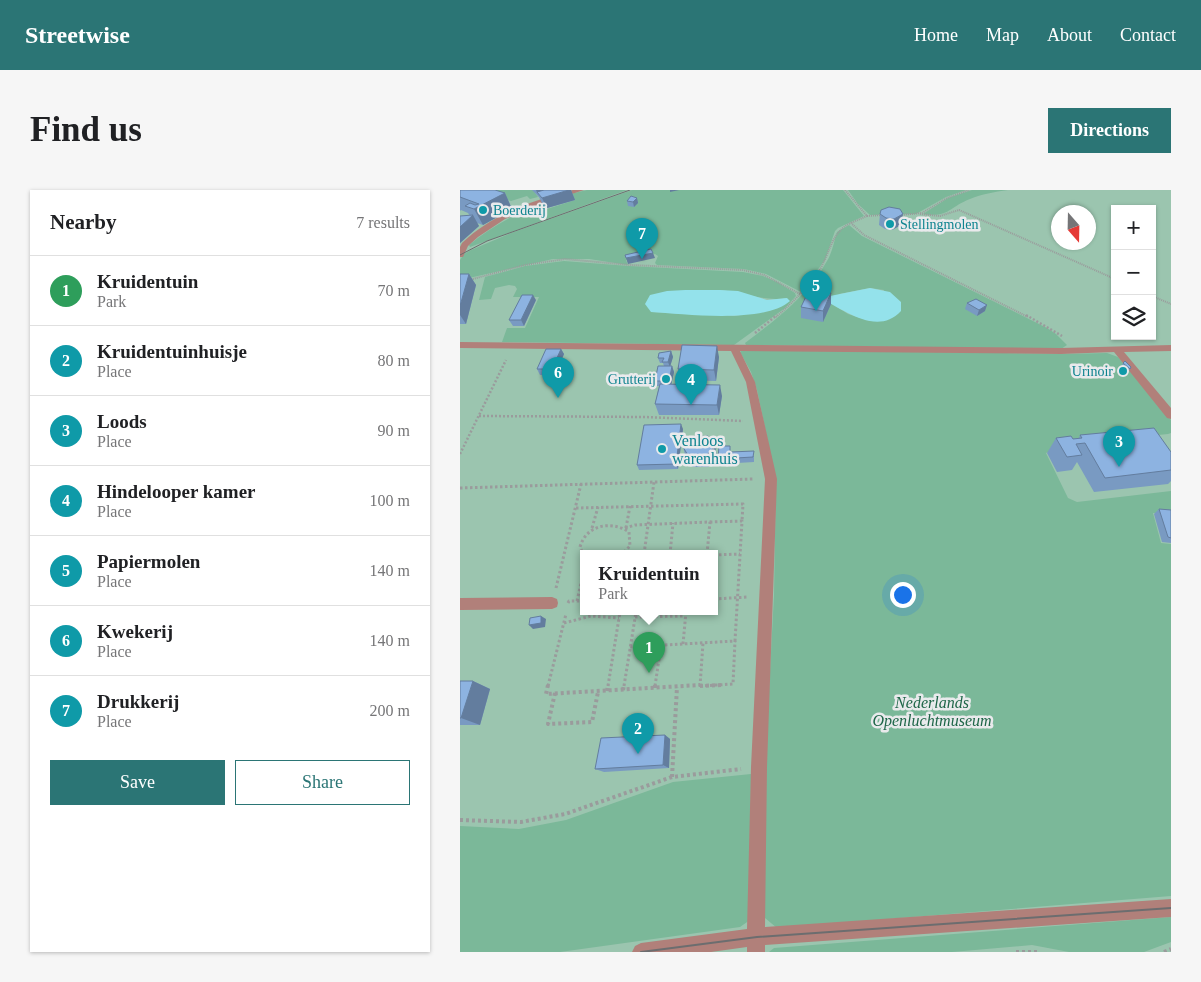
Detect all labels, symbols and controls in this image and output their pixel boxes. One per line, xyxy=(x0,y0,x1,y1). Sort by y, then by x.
text: Streetwise xyxy=(25,22,130,48)
text: Home xyxy=(914,25,958,45)
text: Map xyxy=(986,25,1019,45)
text: About xyxy=(1047,25,1092,45)
text: Contact xyxy=(1120,25,1176,45)
button: Directions xyxy=(1048,108,1171,153)
text: Find us xyxy=(30,110,142,149)
place label: Boerderij xyxy=(493,203,546,218)
marker: Boerderij xyxy=(477,204,489,216)
north arrow xyxy=(1051,205,1096,250)
map controls xyxy=(1111,205,1156,340)
button: + xyxy=(1111,205,1156,250)
text: Nearby xyxy=(50,210,117,234)
text: 7 results xyxy=(356,214,410,231)
place label: Stellingmolen xyxy=(900,217,979,232)
pin: 7 xyxy=(626,218,658,259)
marker: Stellingmolen xyxy=(884,218,896,230)
button: − xyxy=(1111,250,1156,295)
pin: 5 xyxy=(800,270,832,311)
text: Kruidentuin xyxy=(97,271,198,292)
text: 1 xyxy=(62,282,70,299)
text: 70 m xyxy=(378,282,410,299)
text: Park xyxy=(97,293,126,310)
button: layers xyxy=(1111,295,1156,340)
text: Kruidentuinhuisje xyxy=(97,341,247,362)
text: 2 xyxy=(62,352,70,369)
text: 80 m xyxy=(378,352,410,369)
pin: 6 xyxy=(542,357,574,398)
text: Place xyxy=(97,363,132,380)
pin: 4 xyxy=(675,364,707,405)
place label: Urinoir xyxy=(1072,364,1113,379)
marker: Urinoir xyxy=(1117,365,1129,377)
place label: Grutterij xyxy=(608,372,656,387)
marker: Grutterij xyxy=(660,373,672,385)
text: Loods xyxy=(97,411,147,432)
text: 3 xyxy=(62,422,70,439)
text: 90 m xyxy=(378,422,410,439)
pin: 3 xyxy=(1103,426,1135,467)
place label: Venloos warenhuis xyxy=(672,432,738,467)
text: Place xyxy=(97,433,132,450)
marker: Venloos warenhuis xyxy=(656,443,668,455)
text: Hindelooper kamer xyxy=(97,481,256,502)
text: 4 xyxy=(62,492,70,509)
text: 100 m xyxy=(370,492,410,509)
text: Place xyxy=(97,503,132,520)
popup xyxy=(580,550,718,615)
text: Papiermolen xyxy=(97,551,200,572)
text: 5 xyxy=(62,562,70,579)
text: 140 m xyxy=(370,562,410,579)
text: Kruidentuin xyxy=(598,563,700,584)
text: Place xyxy=(97,573,132,590)
your location xyxy=(890,582,916,608)
text: Park xyxy=(598,585,628,602)
text: Kwekerij xyxy=(97,621,173,642)
text: 6 xyxy=(62,632,70,649)
text: 140 m xyxy=(370,632,410,649)
pin: 1 xyxy=(633,632,665,673)
text: Place xyxy=(97,643,132,660)
text: Drukkerij xyxy=(97,691,179,712)
park label: Nederlands Openluchtmuseum xyxy=(872,694,992,730)
text: 7 xyxy=(62,702,70,719)
text: 200 m xyxy=(370,702,410,719)
text: Place xyxy=(97,713,132,730)
pin: 2 xyxy=(622,713,654,754)
button: Save xyxy=(50,760,225,805)
button: Share xyxy=(235,760,410,805)

